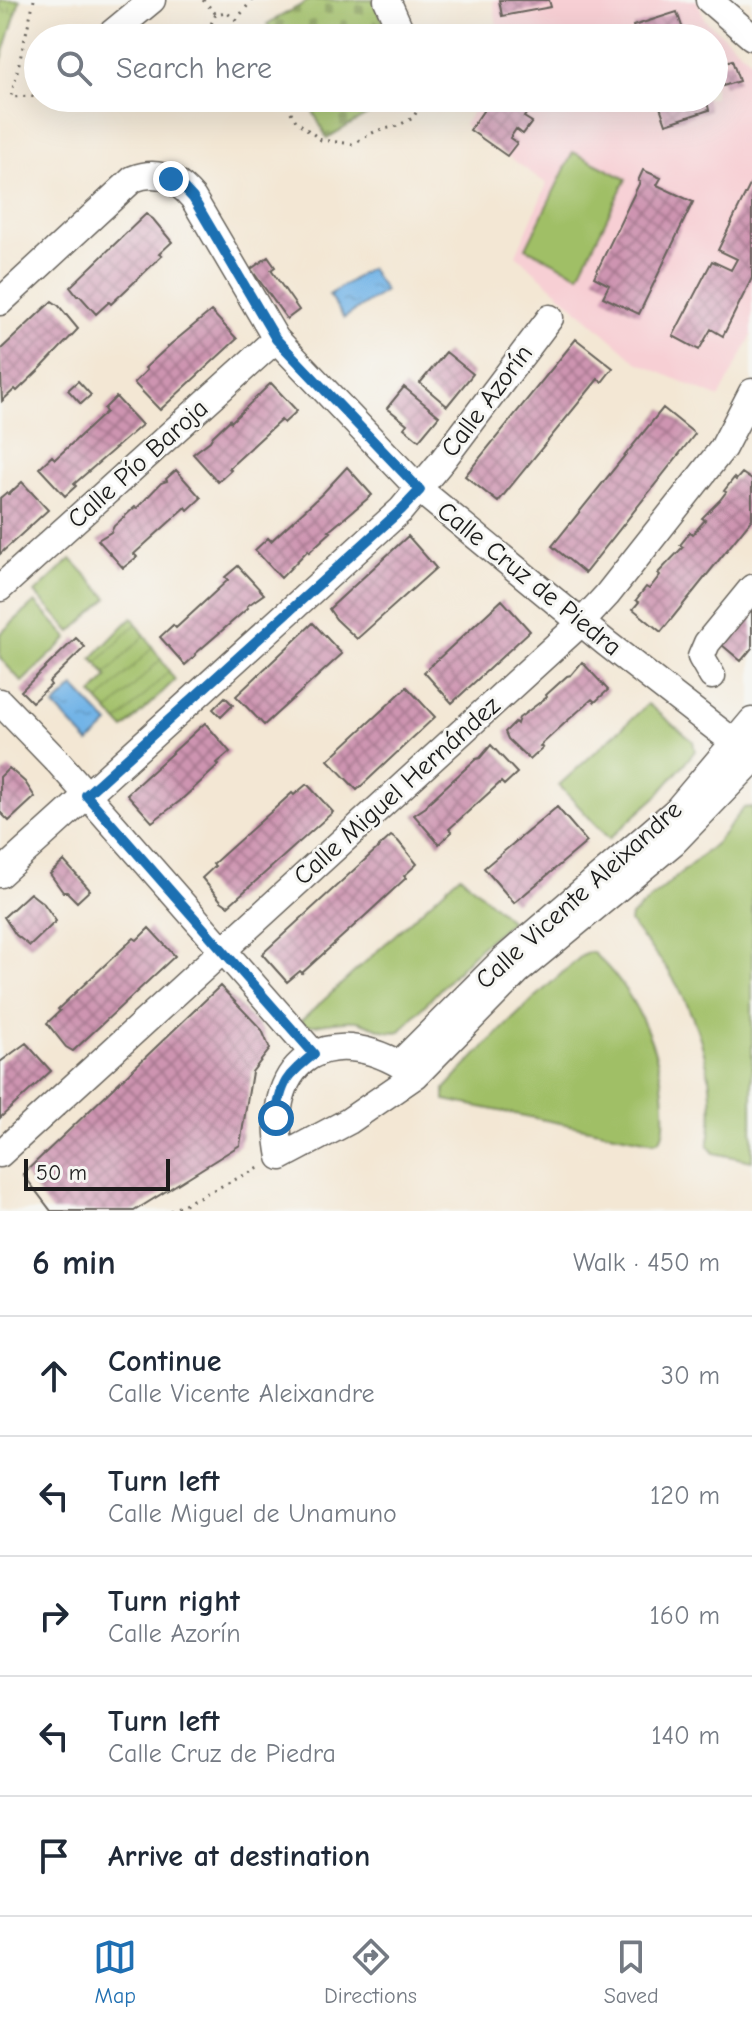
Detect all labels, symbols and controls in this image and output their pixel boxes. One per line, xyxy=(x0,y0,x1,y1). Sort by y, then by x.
search box xyxy=(24,24,728,112)
icon: search xyxy=(52,46,96,90)
text: Search here xyxy=(116,51,272,86)
route end xyxy=(153,161,189,197)
street label: Calle Azorín xyxy=(435,339,539,463)
street label: Calle Pío Baroja xyxy=(62,393,214,535)
street label: Calle Cruz de Piedra xyxy=(431,496,627,662)
street label: Calle Miguel Hernández xyxy=(288,691,506,891)
street label: Calle Vicente Aleixandre xyxy=(470,795,688,995)
route start xyxy=(258,1100,294,1136)
scale bar xyxy=(24,1155,170,1191)
text: 50 m xyxy=(36,1160,87,1186)
text: 6 min xyxy=(32,1243,116,1283)
text: Walk · 450 m xyxy=(573,1248,720,1278)
text: Continue xyxy=(108,1344,222,1379)
icon: ahead xyxy=(32,1354,76,1398)
text: 30 m xyxy=(661,1361,720,1391)
text: Calle Vicente Aleixandre xyxy=(108,1379,375,1409)
text: Turn left xyxy=(108,1464,220,1499)
icon: left xyxy=(32,1474,76,1518)
text: 120 m xyxy=(650,1481,720,1511)
text: Calle Miguel de Unamuno xyxy=(108,1499,397,1529)
text: Turn right xyxy=(108,1584,240,1619)
icon: right xyxy=(32,1594,76,1638)
text: 160 m xyxy=(650,1601,720,1631)
text: Calle Azorín xyxy=(108,1619,241,1649)
text: Turn left xyxy=(108,1704,220,1739)
icon: left xyxy=(32,1714,76,1758)
text: 140 m xyxy=(651,1721,720,1751)
text: Calle Cruz de Piedra xyxy=(108,1739,336,1769)
icon: arrive xyxy=(32,1834,76,1878)
text: Arrive at destination xyxy=(108,1839,370,1874)
tab: Map xyxy=(93,1935,137,2009)
tab: Directions xyxy=(324,1935,417,2009)
tab: Saved xyxy=(604,1935,659,2009)

